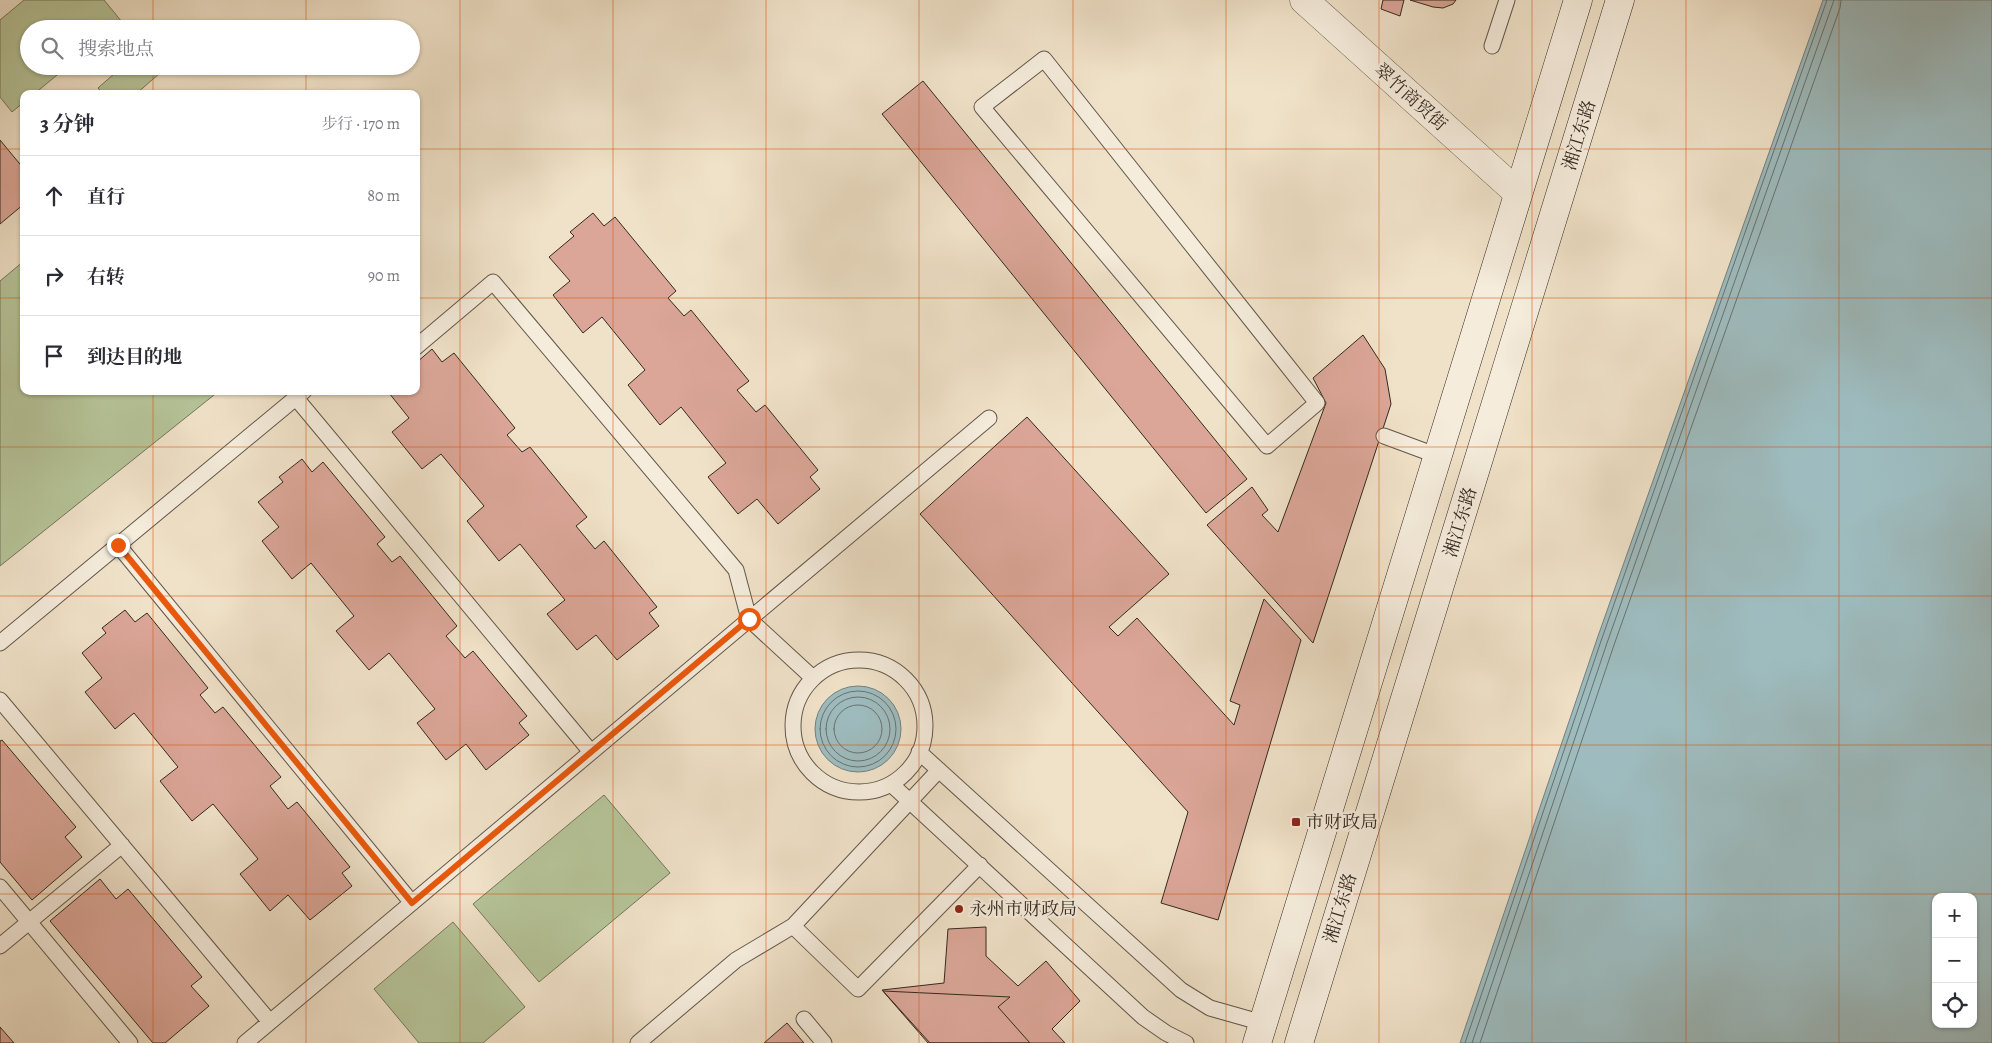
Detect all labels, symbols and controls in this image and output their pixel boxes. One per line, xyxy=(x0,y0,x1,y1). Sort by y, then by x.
search box xyxy=(20,20,420,75)
icon: search xyxy=(38,34,66,62)
text: 搜索地点 xyxy=(78,36,154,62)
street label: 翠竹商贸街 xyxy=(1370,58,1452,136)
street label: 湘江东路 xyxy=(1557,97,1601,173)
text: 3 分钟 xyxy=(40,110,95,138)
text: 步行 · 170 m xyxy=(321,113,400,135)
icon: ahead xyxy=(40,182,68,210)
text: 直行 xyxy=(87,184,125,210)
text: 80 m xyxy=(367,185,400,207)
icon: right xyxy=(40,262,68,290)
text: 右转 xyxy=(87,264,125,290)
text: 90 m xyxy=(368,265,400,287)
icon: arrive xyxy=(40,342,68,370)
text: 到达目的地 xyxy=(87,344,182,370)
street label: 湘江东路 xyxy=(1438,484,1482,560)
route end xyxy=(107,534,130,557)
route start xyxy=(738,608,761,631)
place label: 市财政局 xyxy=(1306,810,1378,834)
marker: 市财政局 xyxy=(1290,816,1302,828)
street label: 湘江东路 xyxy=(1318,870,1362,946)
map controls xyxy=(1932,893,1977,1028)
button: + xyxy=(1932,893,1977,938)
place label: 永州市财政局 xyxy=(969,897,1077,921)
marker: 永州市财政局 xyxy=(953,903,965,915)
button: − xyxy=(1932,938,1977,983)
button: locate xyxy=(1932,983,1977,1028)

